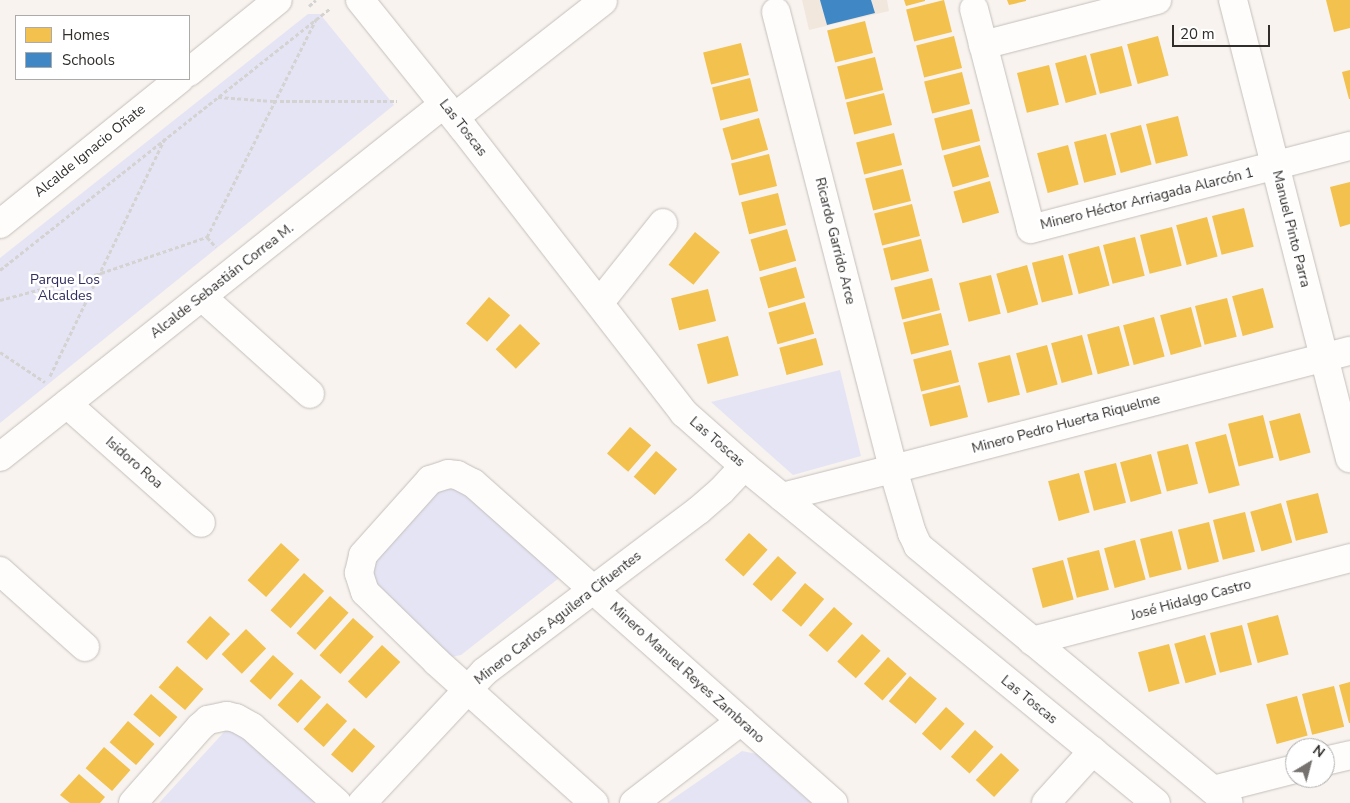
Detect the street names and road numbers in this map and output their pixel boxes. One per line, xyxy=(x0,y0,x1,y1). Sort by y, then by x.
street label: Las Toscas xyxy=(436,96,490,160)
street label: Alcalde Ignacio Oñate xyxy=(31,101,149,201)
street label: Minero Héctor Arriagada Alarcón 1 xyxy=(1039,164,1255,234)
street label: Manuel Pinto Parra xyxy=(1268,169,1314,289)
street label: Ricardo Garrido Arce xyxy=(811,176,859,306)
street label: Alcalde Sebastián Correa M. xyxy=(147,220,297,342)
street label: Minero Pedro Huerta Riquelme xyxy=(970,391,1162,457)
street label: Las Toscas xyxy=(686,413,748,471)
street label: Isidoro Roa xyxy=(102,434,166,492)
street label: Minero Carlos Aguilera Cifuentes xyxy=(471,548,645,688)
street label: José Hidalgo Castro xyxy=(1129,576,1253,624)
street label: Minero Manuel Reyes Zambrano xyxy=(606,599,768,747)
street label: Las Toscas xyxy=(997,672,1061,728)

